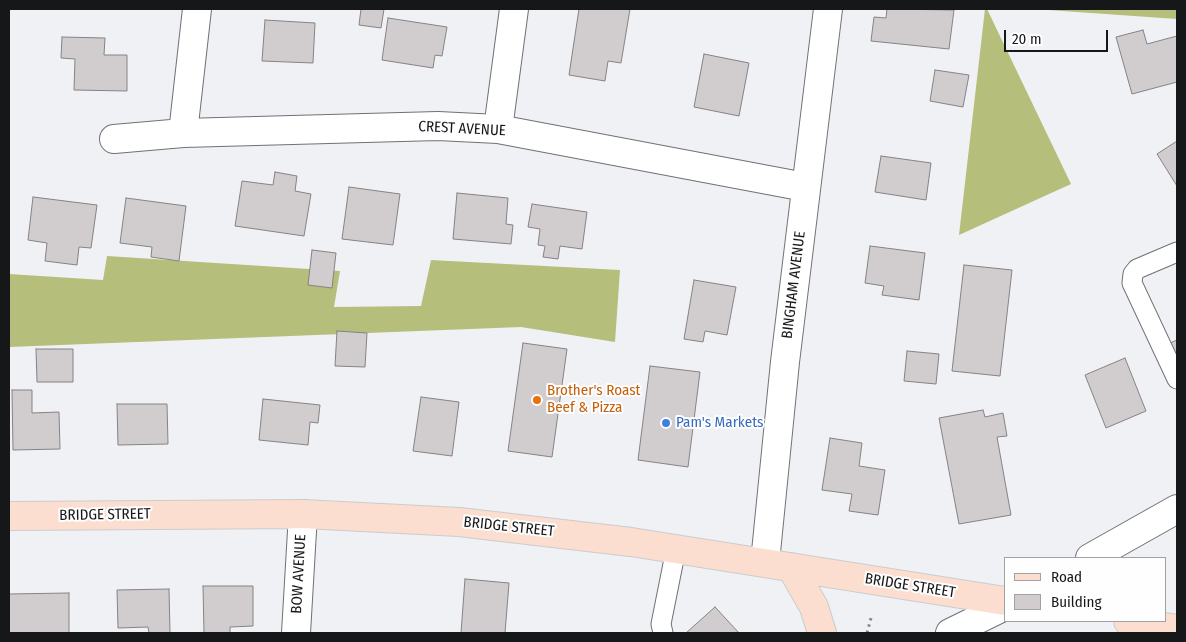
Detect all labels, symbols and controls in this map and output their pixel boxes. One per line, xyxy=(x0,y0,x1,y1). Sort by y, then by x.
scale bar xyxy=(1006,20,1110,52)
text: 20 m xyxy=(1012,30,1042,48)
street label: CREST AVENUE xyxy=(418,118,506,140)
street label: BINGHAM AVENUE xyxy=(778,230,810,340)
place label: Brother's Roast Beef & Pizza xyxy=(547,382,640,417)
marker: Brother's Roast Beef & Pizza xyxy=(531,394,543,406)
place label: Pam's Markets xyxy=(676,414,763,432)
marker: Pam's Markets xyxy=(660,417,672,429)
street label: BRIDGE STREET xyxy=(59,505,151,525)
street label: BRIDGE STREET xyxy=(463,513,555,541)
street label: BOW AVENUE xyxy=(288,534,310,614)
legend xyxy=(1004,557,1166,622)
text: Road xyxy=(1051,568,1082,586)
street label: BRIDGE STREET xyxy=(863,570,957,602)
text: Building xyxy=(1051,593,1102,611)

